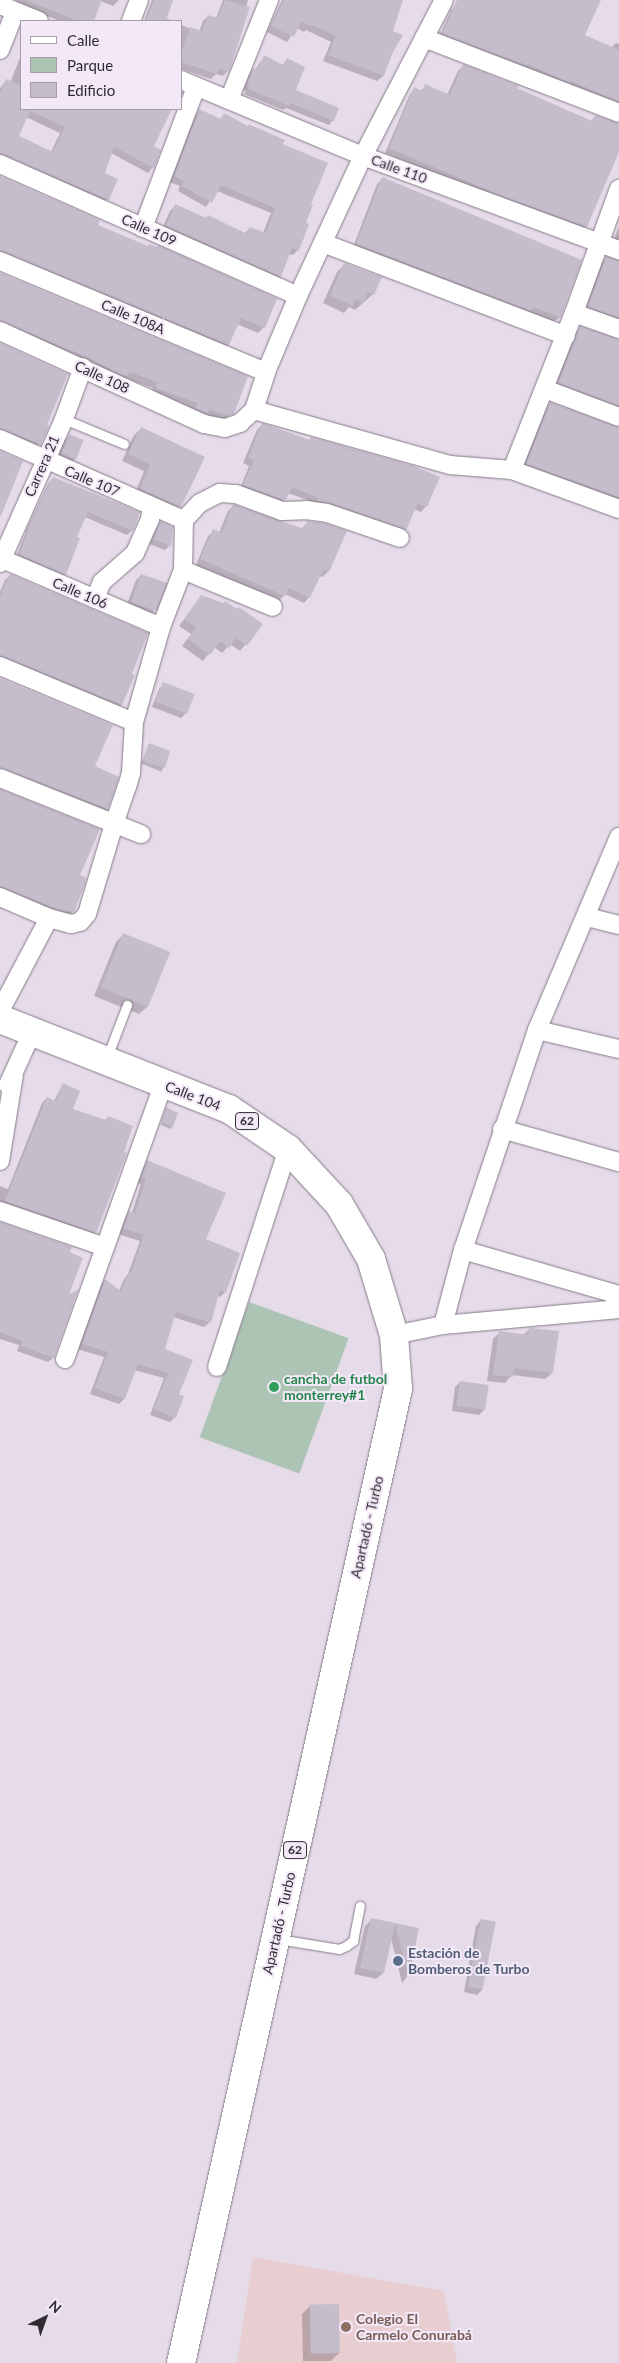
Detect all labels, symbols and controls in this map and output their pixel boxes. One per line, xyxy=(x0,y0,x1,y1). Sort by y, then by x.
legend xyxy=(20,20,182,110)
text: Calle xyxy=(67,31,99,49)
text: Parque xyxy=(67,56,113,74)
text: Edificio xyxy=(67,81,115,99)
street label: Calle 110 xyxy=(369,151,429,187)
street label: Calle 109 xyxy=(119,210,179,250)
street label: Calle 108A xyxy=(99,296,167,338)
street label: Calle 108 xyxy=(72,357,132,397)
street label: Carrera 21 xyxy=(21,433,63,499)
street label: Calle 107 xyxy=(62,462,122,500)
street label: Calle 106 xyxy=(50,574,110,612)
street label: Calle 104 xyxy=(163,1078,223,1114)
road number: 62 xyxy=(234,1112,260,1130)
place label: cancha de futbol monterrey#1 xyxy=(284,1371,387,1404)
marker: cancha de futbol monterrey#1 xyxy=(268,1381,280,1393)
street label: Apartadó - Turbo xyxy=(347,1474,387,1580)
road number: 62 xyxy=(282,1840,308,1860)
street label: Apartadó - Turbo xyxy=(259,1870,299,1976)
place label: Estación de Bomberos de Turbo xyxy=(408,1945,530,1978)
marker: Estación de Bomberos de Turbo xyxy=(392,1955,404,1967)
north arrow xyxy=(20,2293,70,2343)
text: N xyxy=(46,2297,65,2316)
place label: Colegio El Carmelo Conurabá xyxy=(356,2311,472,2344)
marker: Colegio El Carmelo Conurabá xyxy=(340,2321,352,2333)

